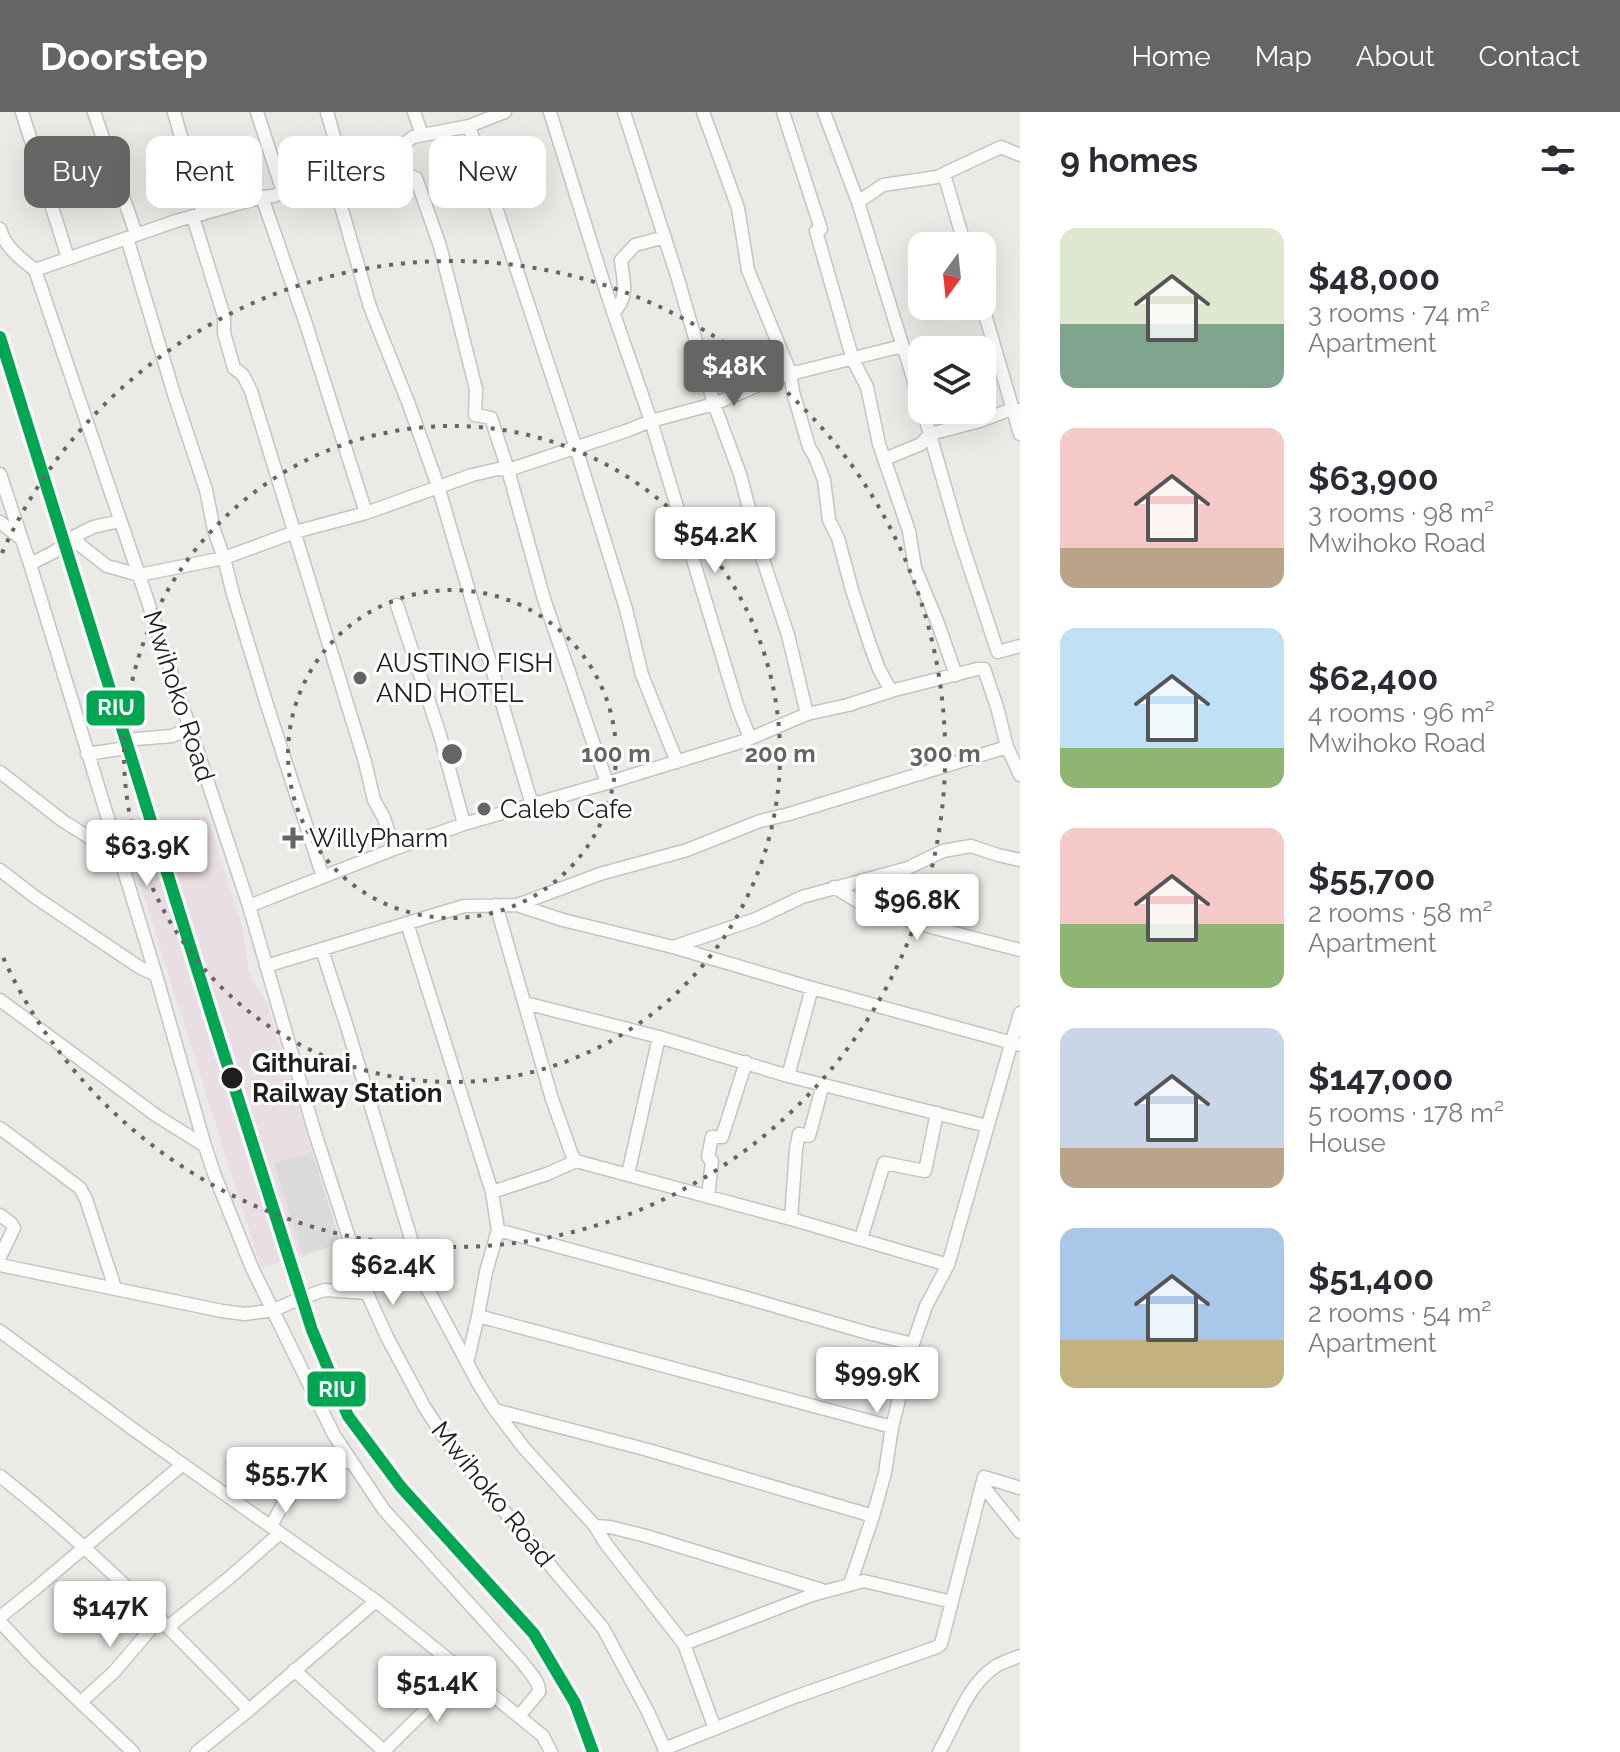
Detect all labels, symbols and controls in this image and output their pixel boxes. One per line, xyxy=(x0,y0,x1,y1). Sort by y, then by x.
text: Doorstep xyxy=(40,34,208,79)
text: Home xyxy=(1131,40,1211,73)
text: Map xyxy=(1255,40,1312,73)
text: About xyxy=(1356,40,1435,73)
text: Contact xyxy=(1479,40,1580,73)
chip: Buy xyxy=(24,136,130,208)
chip: Rent xyxy=(146,136,262,208)
chip: Filters xyxy=(278,136,413,208)
chip: New xyxy=(429,136,546,208)
icon: filters xyxy=(1536,138,1580,182)
text: 9 homes xyxy=(1060,140,1198,180)
north arrow xyxy=(908,232,996,320)
map controls xyxy=(908,232,996,424)
text: $48,000 xyxy=(1308,258,1440,298)
icon: home xyxy=(1124,260,1220,356)
text: 3 rooms · 74 m² xyxy=(1308,298,1490,328)
text: Apartment xyxy=(1308,328,1437,358)
button: layers xyxy=(908,336,996,424)
pin: $48K xyxy=(687,340,781,408)
text: $48K xyxy=(702,351,766,381)
text: $63,900 xyxy=(1308,458,1439,498)
icon: home xyxy=(1124,460,1220,556)
text: 3 rooms · 98 m² xyxy=(1308,498,1494,528)
pin: $54.2K xyxy=(650,507,780,575)
text: $54.2K xyxy=(673,518,757,548)
text: Mwihoko Road xyxy=(1308,528,1486,558)
street label: Mwihoko Road xyxy=(137,607,221,785)
place label: AUSTINO FISH AND HOTEL xyxy=(376,648,553,708)
text: $62,400 xyxy=(1308,658,1438,698)
icon: home xyxy=(1124,660,1220,756)
marker: AUSTINO FISH AND HOTEL xyxy=(351,669,369,687)
line badge: RIU xyxy=(85,689,146,727)
text: RIU xyxy=(97,694,135,720)
text: 4 rooms · 96 m² xyxy=(1308,698,1495,728)
text: Mwihoko Road xyxy=(1308,728,1486,758)
text: 100 m xyxy=(581,739,651,768)
text: 200 m xyxy=(744,739,816,768)
text: 300 m xyxy=(910,739,980,768)
centre of rings xyxy=(438,740,466,768)
place label: Caleb Cafe xyxy=(500,794,632,824)
marker: Caleb Cafe xyxy=(475,800,493,818)
pin: $63.9K xyxy=(82,820,212,888)
place label: WillyPharm xyxy=(309,823,448,853)
marker: WillyPharm xyxy=(284,829,302,847)
text: $63.9K xyxy=(104,831,190,861)
text: $55,700 xyxy=(1308,858,1435,898)
icon: home xyxy=(1124,860,1220,956)
pin: $96.8K xyxy=(852,874,982,942)
text: $96.8K xyxy=(874,885,960,915)
text: 2 rooms · 58 m² xyxy=(1308,898,1493,928)
text: Apartment xyxy=(1308,928,1437,958)
place label: Githurai Railway Station xyxy=(252,1048,442,1108)
text: $147,000 xyxy=(1308,1058,1453,1098)
icon: home xyxy=(1124,1060,1220,1156)
marker: Githurai Railway Station xyxy=(219,1065,245,1091)
text: 5 rooms · 178 m² xyxy=(1308,1098,1504,1128)
text: House xyxy=(1308,1128,1386,1158)
pin: $62.4K xyxy=(328,1239,458,1307)
text: $62.4K xyxy=(350,1250,436,1280)
text: $51,400 xyxy=(1308,1258,1434,1298)
icon: home xyxy=(1124,1260,1220,1356)
text: 2 rooms · 54 m² xyxy=(1308,1298,1491,1328)
text: Apartment xyxy=(1308,1328,1437,1358)
pin: $99.9K xyxy=(812,1347,942,1415)
text: $99.9K xyxy=(834,1358,920,1388)
line badge: RIU xyxy=(306,1370,367,1408)
text: RIU xyxy=(318,1376,356,1402)
street label: Mwihoko Road xyxy=(425,1415,561,1573)
pin: $55.7K xyxy=(221,1447,351,1515)
text: $55.7K xyxy=(245,1458,327,1488)
pin: $147K xyxy=(54,1581,166,1649)
text: $147K xyxy=(72,1592,148,1622)
pin: $51.4K xyxy=(372,1656,502,1724)
text: $51.4K xyxy=(396,1667,478,1697)

